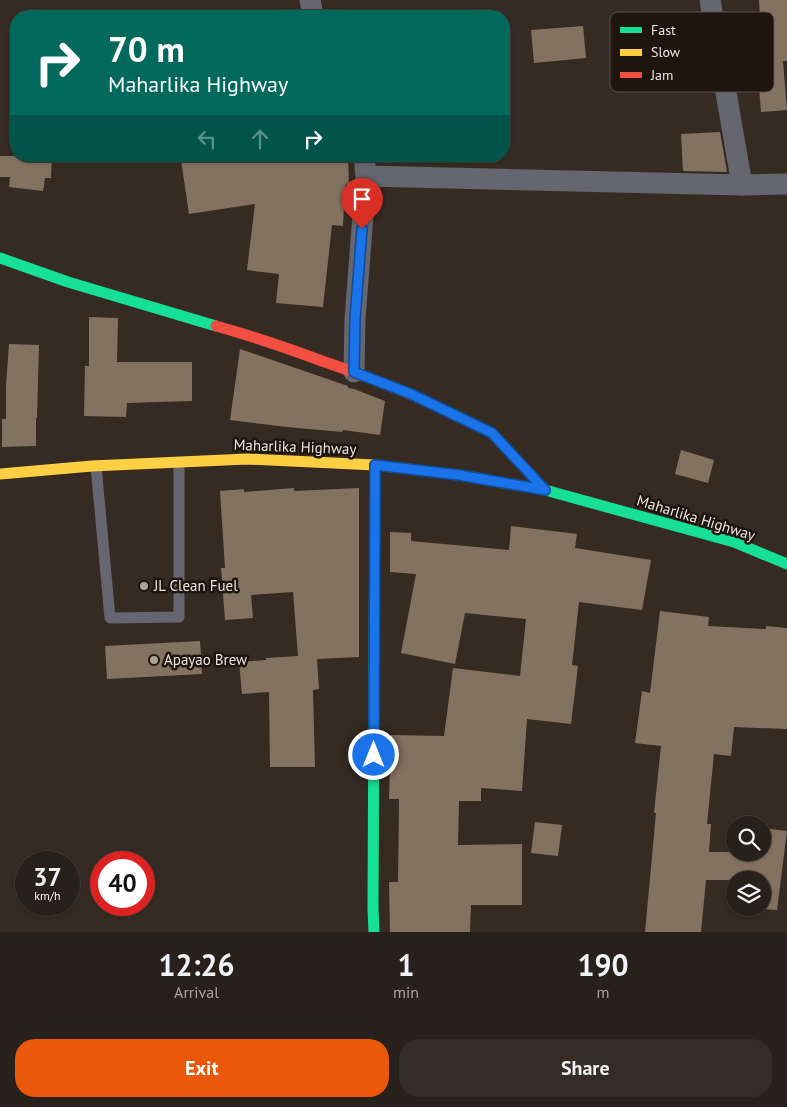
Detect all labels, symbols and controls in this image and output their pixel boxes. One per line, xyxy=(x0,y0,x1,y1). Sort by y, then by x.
legend xyxy=(610,12,774,92)
text: Fast xyxy=(651,21,676,39)
text: 70 m xyxy=(108,26,185,72)
icon: right xyxy=(25,30,90,95)
text: Slow xyxy=(651,43,681,61)
text: Jam xyxy=(650,66,673,84)
text: Maharlika Highway xyxy=(108,70,288,98)
icon: left xyxy=(193,125,221,153)
icon: ahead xyxy=(246,125,274,153)
icon: right xyxy=(299,125,327,153)
pin xyxy=(341,178,383,229)
icon: arrive xyxy=(348,185,376,213)
street label: Maharlika Highway xyxy=(233,435,357,458)
street label: Maharlika Highway xyxy=(635,490,758,545)
place label: JL Clean Fuel xyxy=(153,576,238,595)
marker: JL Clean Fuel xyxy=(138,580,150,592)
place label: Apayao Brew xyxy=(164,650,247,669)
marker: Apayao Brew xyxy=(148,654,160,666)
position arrow xyxy=(347,728,399,780)
map controls xyxy=(726,816,771,916)
button: search xyxy=(726,816,771,861)
speed limit sign: 40 xyxy=(90,851,155,916)
text: 37 xyxy=(33,861,62,893)
button: layers xyxy=(726,871,771,916)
text: km/h xyxy=(34,888,61,903)
text: 12:26 xyxy=(158,945,235,984)
text: 1 xyxy=(398,945,415,984)
text: 190 xyxy=(577,945,629,984)
text: Arrival xyxy=(174,982,219,1002)
text: min xyxy=(393,982,419,1002)
text: m xyxy=(597,982,610,1002)
button: Exit xyxy=(15,1039,389,1097)
button: Share xyxy=(399,1039,772,1097)

